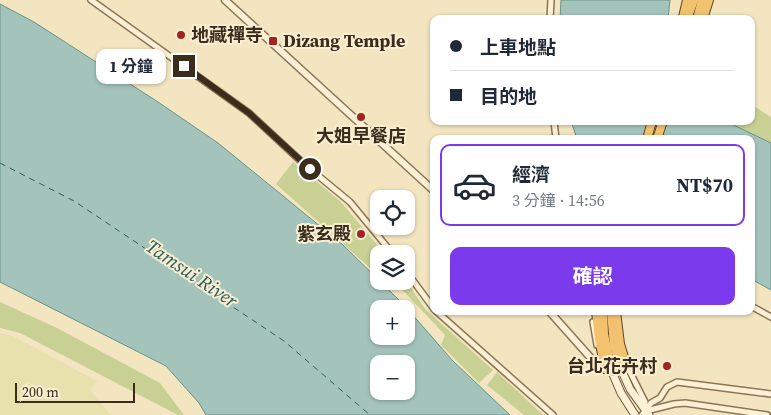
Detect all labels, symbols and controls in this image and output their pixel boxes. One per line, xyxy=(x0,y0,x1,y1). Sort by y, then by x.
place label: 地藏禪寺 xyxy=(191,22,263,47)
place label: Dizang Temple xyxy=(283,28,405,53)
marker: 地藏禪寺 xyxy=(175,29,187,41)
text: 上車地點 xyxy=(480,34,556,60)
marker: Dizang Temple xyxy=(267,35,279,47)
callout: 1 分鐘 xyxy=(96,48,166,84)
text: 1 分鐘 xyxy=(109,55,153,77)
route end xyxy=(173,55,195,77)
text: 目的地 xyxy=(480,83,537,109)
marker: 大姐早餐店 xyxy=(355,111,367,123)
place label: 大姐早餐店 xyxy=(316,123,406,148)
route start xyxy=(299,158,321,180)
text: 經濟 xyxy=(512,161,550,187)
icon: car xyxy=(452,163,497,208)
text: NT$70 xyxy=(676,172,733,198)
text: 3 分鐘 · 14:56 xyxy=(512,189,605,211)
map controls xyxy=(370,190,415,400)
button: locate xyxy=(370,190,415,235)
place label: 紫玄殿 xyxy=(297,221,351,246)
marker: 紫玄殿 xyxy=(355,228,367,240)
water label: Tamsui River xyxy=(141,233,244,314)
button: layers xyxy=(370,245,415,290)
button: 確認 xyxy=(450,247,735,305)
button: + xyxy=(370,300,415,345)
place label: 台北花卉村 xyxy=(567,353,657,378)
button: − xyxy=(370,355,415,400)
marker: 台北花卉村 xyxy=(661,360,673,372)
scale bar xyxy=(15,380,135,403)
text: 200 m xyxy=(22,382,59,402)

